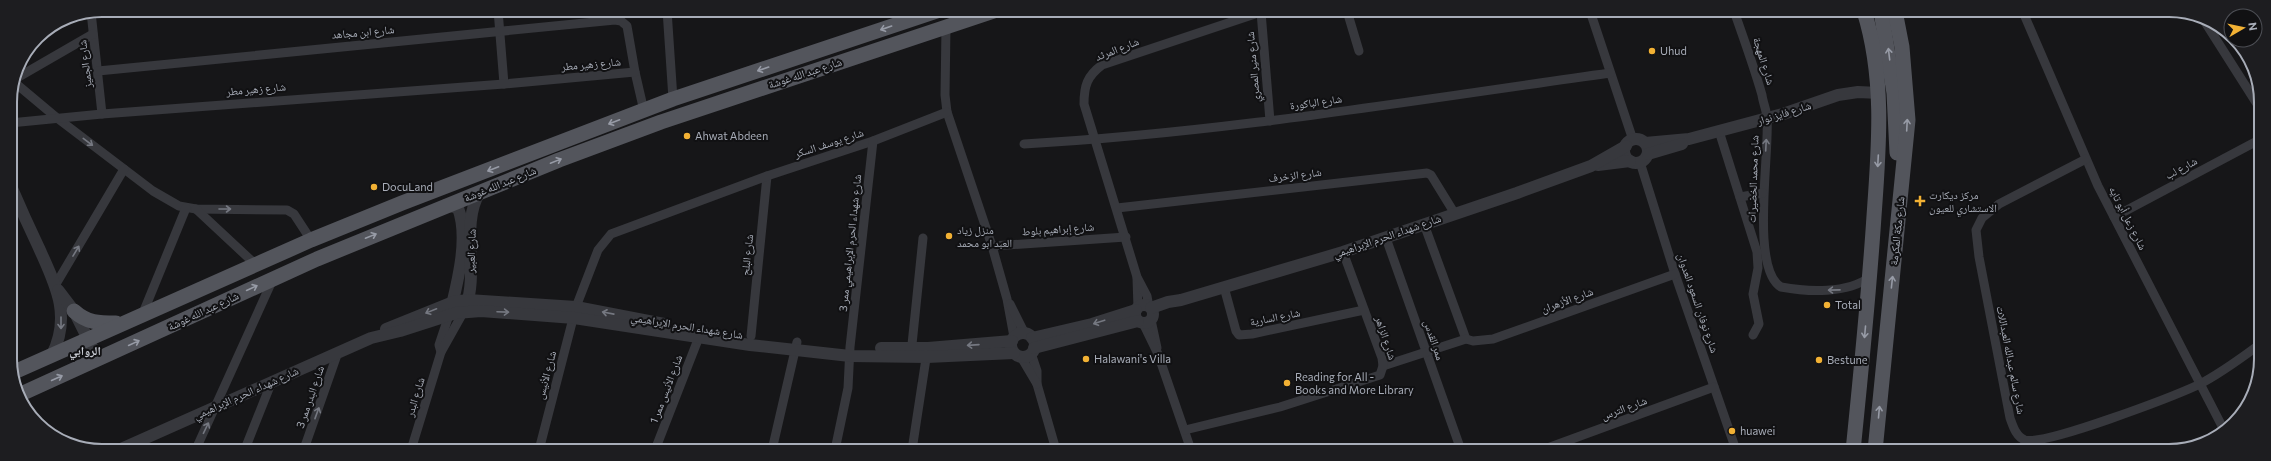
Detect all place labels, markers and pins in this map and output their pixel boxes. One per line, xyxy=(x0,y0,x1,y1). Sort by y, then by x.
place label: Uhud xyxy=(1660,44,1687,57)
marker: Uhud xyxy=(1647,46,1657,56)
place label: Ahwat Abdeen xyxy=(695,129,768,142)
marker: Ahwat Abdeen xyxy=(682,131,692,141)
place label: DocuLand xyxy=(382,180,433,193)
marker: DocuLand xyxy=(369,182,379,192)
place label: مركز ديكارت الاستشاري للعيون xyxy=(1929,188,1997,217)
marker: مركز ديكارت الاستشاري للعيون xyxy=(1914,195,1926,207)
place label: منزل زياد العبد ابو محمد xyxy=(957,223,1012,249)
marker: منزل زياد العبد ابو محمد xyxy=(944,231,954,241)
place label: Total xyxy=(1835,298,1861,311)
marker: Total xyxy=(1822,300,1832,310)
place label: Halawani's Villa xyxy=(1094,352,1171,365)
place label: Bestune xyxy=(1827,353,1868,366)
marker: Halawani's Villa xyxy=(1081,354,1091,364)
marker: Bestune xyxy=(1814,355,1824,365)
place label: Reading for All - Books and More Library xyxy=(1295,370,1414,396)
marker: Reading for All - Books and More Library xyxy=(1282,378,1292,388)
place label: huawei xyxy=(1740,424,1775,437)
marker: huawei xyxy=(1727,426,1737,436)

